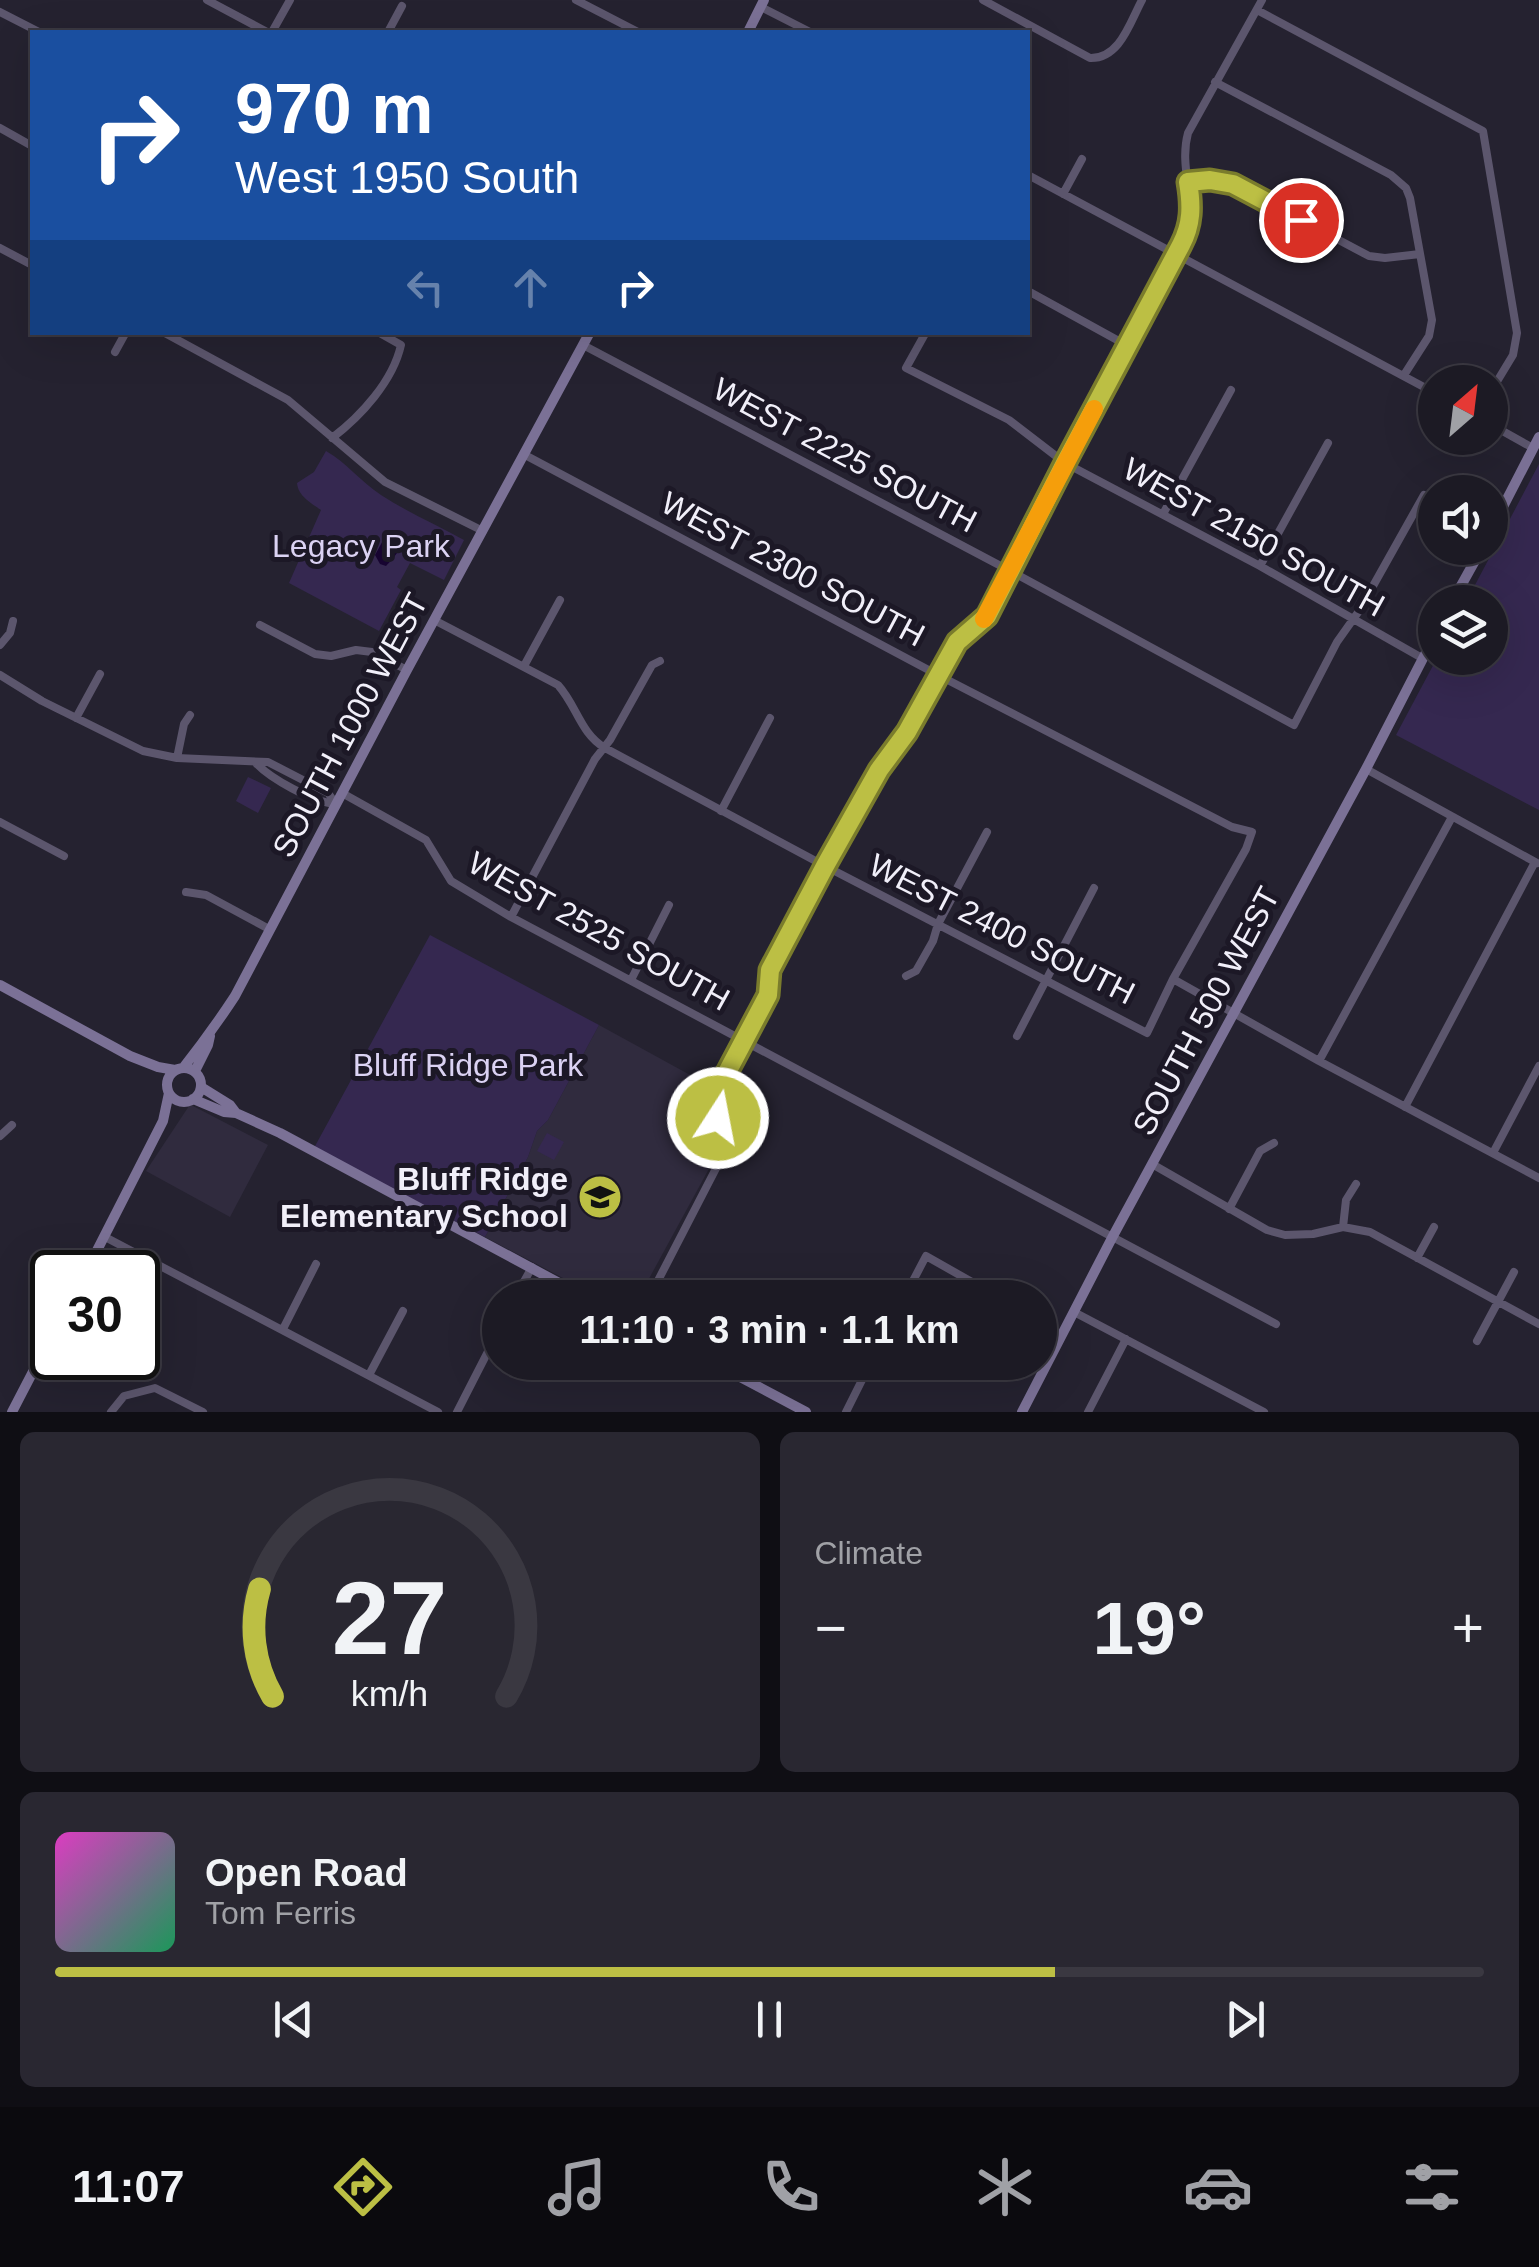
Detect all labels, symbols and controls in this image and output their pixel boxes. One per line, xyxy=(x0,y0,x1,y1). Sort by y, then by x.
icon: right xyxy=(70,70,200,200)
text: 970 m xyxy=(235,70,433,148)
text: West 1950 South xyxy=(235,152,579,203)
pin xyxy=(1259,178,1344,263)
icon: arrive xyxy=(1274,193,1329,248)
icon: left xyxy=(398,260,453,315)
icon: ahead xyxy=(503,260,558,315)
icon: right xyxy=(608,260,663,315)
north arrow xyxy=(1418,365,1508,455)
map controls xyxy=(1418,365,1508,675)
street label: WEST 2225 SOUTH xyxy=(707,370,983,540)
street label: WEST 2150 SOUTH xyxy=(1117,450,1391,624)
button: sound xyxy=(1418,475,1508,565)
street label: WEST 2300 SOUTH xyxy=(655,484,931,654)
park label: Legacy Park xyxy=(272,528,451,564)
button: layers xyxy=(1418,585,1508,675)
street label: SOUTH 1000 WEST xyxy=(265,587,435,863)
street label: WEST 2525 SOUTH xyxy=(462,844,736,1018)
street label: WEST 2400 SOUTH xyxy=(863,846,1141,1012)
street label: SOUTH 500 WEST xyxy=(1125,881,1287,1141)
park label: Bluff Ridge Park xyxy=(353,1047,584,1083)
position arrow xyxy=(666,1066,770,1170)
place label: Bluff Ridge Elementary School xyxy=(280,1161,568,1234)
school or university icon: Bluff Ridge Elementary School xyxy=(577,1174,623,1220)
speed limit sign: 30 xyxy=(30,1250,160,1380)
text: 11:10 · 3 min · 1.1 km xyxy=(579,1309,960,1351)
text: Climate xyxy=(815,1535,923,1571)
text: 27 xyxy=(332,1560,448,1676)
text: 19° xyxy=(1093,1586,1206,1670)
text: − xyxy=(815,1597,847,1659)
text: + xyxy=(1452,1597,1484,1659)
text: km/h xyxy=(351,1674,428,1714)
text: Open Road xyxy=(205,1852,408,1894)
text: Tom Ferris xyxy=(205,1895,356,1931)
icon: previous xyxy=(266,1992,321,2047)
icon: pause xyxy=(742,1992,797,2047)
icon: next xyxy=(1218,1992,1273,2047)
icon: directions xyxy=(328,2152,398,2222)
icon: music xyxy=(542,2152,612,2222)
icon: phone xyxy=(756,2152,826,2222)
icon: climate xyxy=(970,2152,1040,2222)
icon: car xyxy=(1183,2152,1253,2222)
icon: filters xyxy=(1397,2152,1467,2222)
text: 11:07 xyxy=(72,2161,185,2212)

